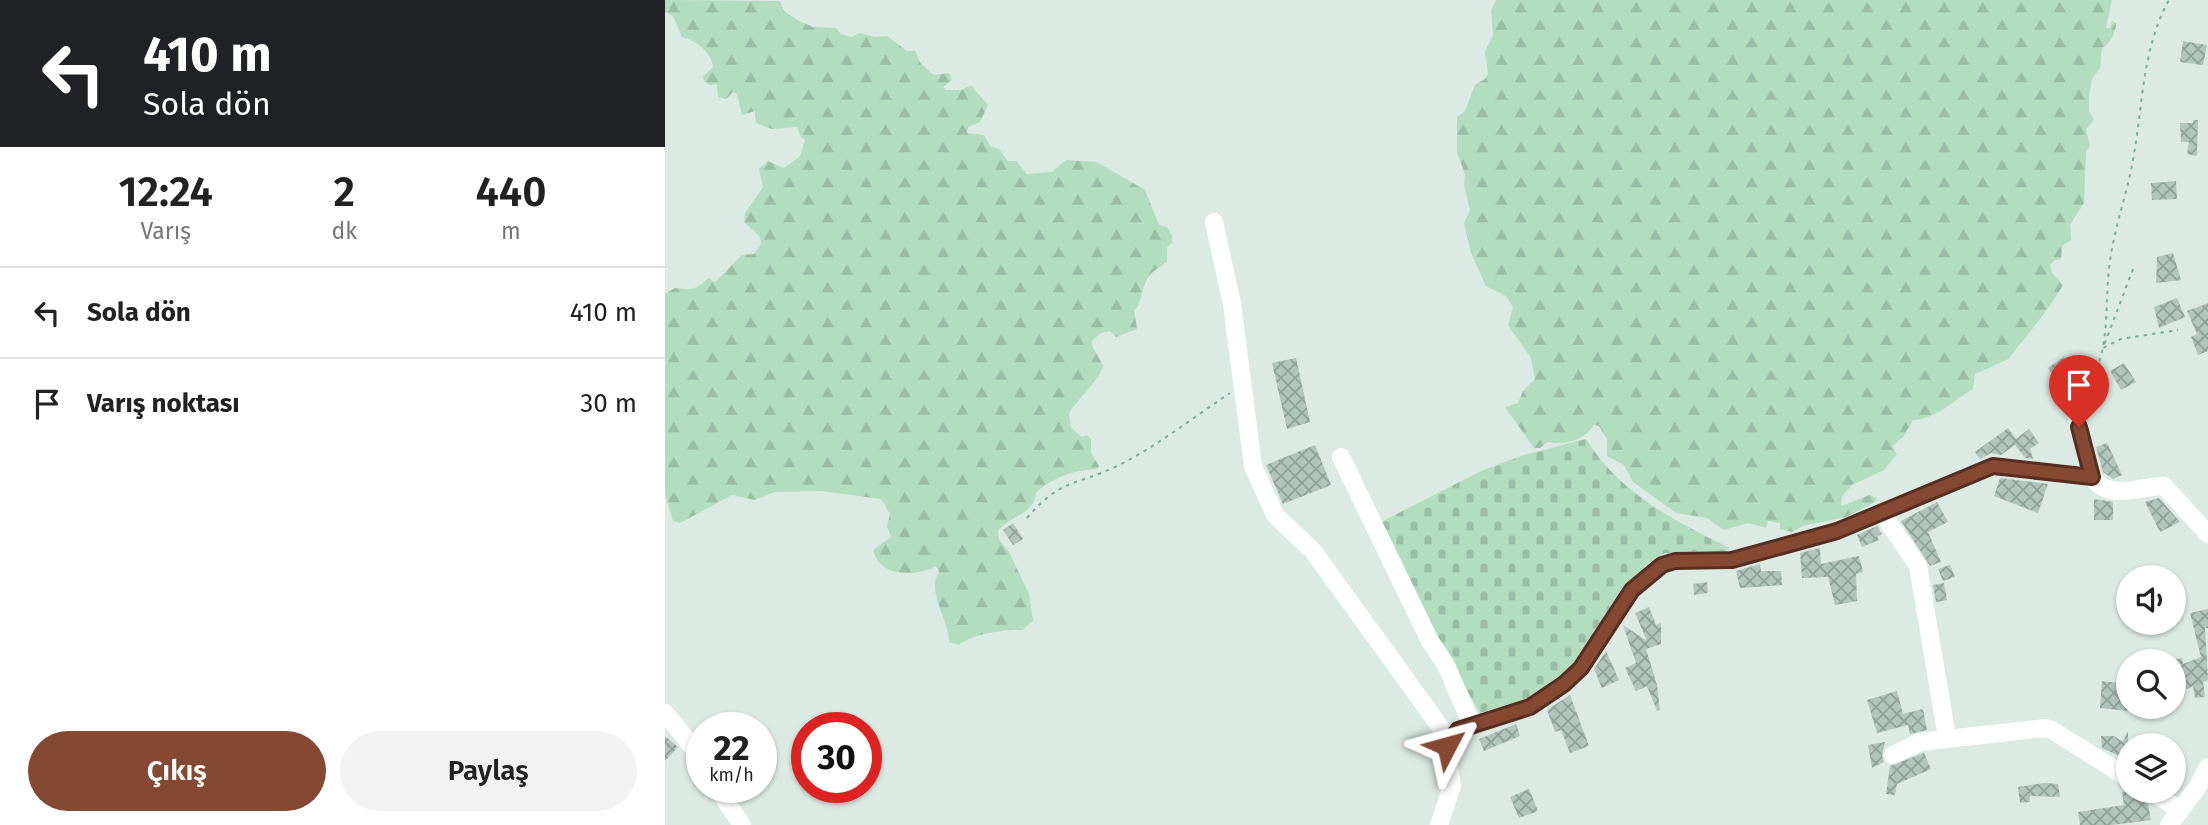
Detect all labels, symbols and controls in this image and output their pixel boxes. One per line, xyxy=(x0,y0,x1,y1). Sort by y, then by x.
text: 410 m xyxy=(143,25,272,84)
icon: left xyxy=(28,28,119,119)
text: Sola dön xyxy=(143,85,271,123)
text: 12:24 xyxy=(118,167,213,217)
text: 2 xyxy=(333,167,355,217)
text: 440 xyxy=(475,167,547,217)
text: Varış xyxy=(140,217,191,245)
text: dk xyxy=(331,217,357,245)
text: m xyxy=(501,217,521,245)
icon: left xyxy=(28,294,66,332)
text: Sola dön xyxy=(87,297,191,328)
text: 410 m xyxy=(570,297,637,328)
pin xyxy=(2049,355,2109,427)
icon: arrive xyxy=(2060,366,2098,404)
icon: arrive xyxy=(28,385,66,423)
text: Varış noktası xyxy=(87,388,240,419)
text: 30 m xyxy=(580,388,637,419)
map controls xyxy=(2116,565,2186,803)
button: sound xyxy=(2116,565,2186,635)
button: search xyxy=(2116,649,2186,719)
position arrow xyxy=(1410,709,1484,783)
speed limit sign: 30 xyxy=(791,712,882,803)
text: 22 xyxy=(713,727,750,769)
button: Çıkış xyxy=(28,731,326,811)
button: Paylaş xyxy=(340,731,637,811)
button: layers xyxy=(2116,733,2186,803)
text: km/h xyxy=(709,764,754,786)

